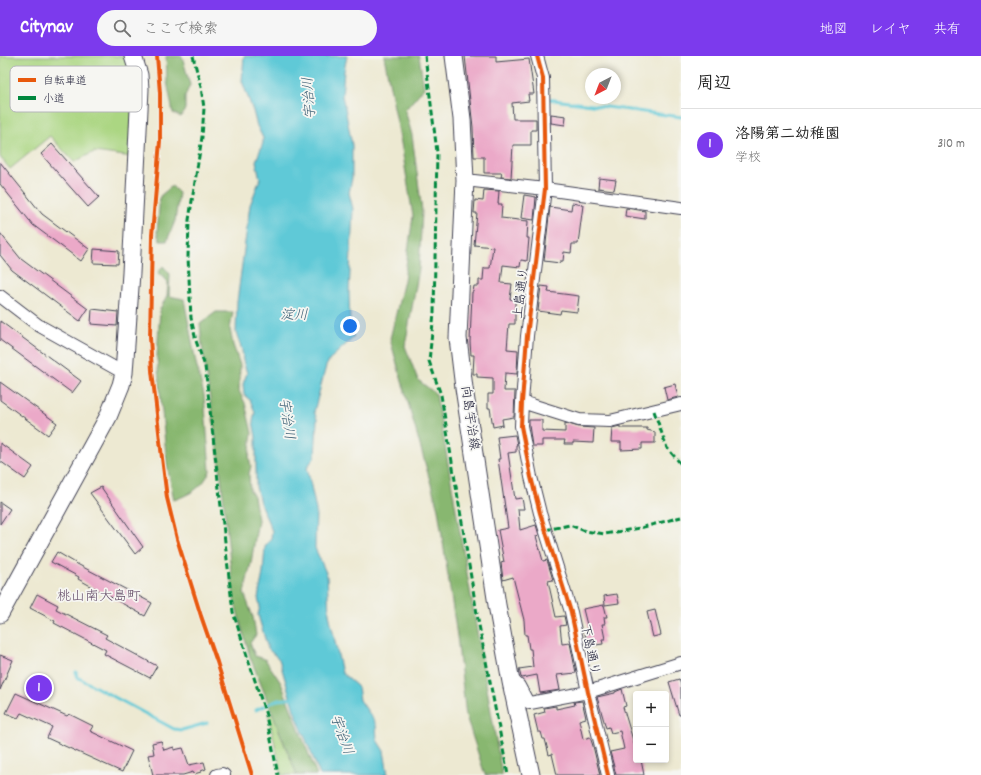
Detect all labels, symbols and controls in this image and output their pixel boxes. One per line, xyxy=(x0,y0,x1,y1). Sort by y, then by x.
search box xyxy=(97,10,377,46)
text: Citynav xyxy=(20,15,73,42)
icon: search xyxy=(111,17,133,39)
text: ここで検索 xyxy=(143,19,218,41)
text: 地図 xyxy=(820,20,848,40)
text: レイヤ xyxy=(870,20,911,40)
text: 共有 xyxy=(933,20,961,40)
legend xyxy=(10,66,142,112)
north arrow xyxy=(585,68,621,104)
text: 周辺 xyxy=(697,73,731,97)
text: 自転車道 xyxy=(43,74,87,90)
water label: 宇治川 xyxy=(299,76,321,120)
text: 小道 xyxy=(43,92,65,108)
text: 洛陽第二幼稚園 xyxy=(735,124,840,146)
text: 1 xyxy=(709,135,711,154)
text: 310 m xyxy=(937,135,965,154)
text: 学校 xyxy=(735,149,761,168)
street label: 上島通り xyxy=(509,266,535,320)
water label: 淀川 xyxy=(280,306,308,326)
your location xyxy=(340,316,360,336)
street label: 向島宇治線 xyxy=(455,384,483,452)
water label: 宇治川 xyxy=(273,397,299,441)
district label: 桃山南大島町 xyxy=(57,587,141,607)
street label: 下島通り xyxy=(574,623,604,677)
pin: 1 xyxy=(26,673,52,703)
map controls xyxy=(633,691,669,763)
button: + xyxy=(633,691,669,727)
water label: 宇治川 xyxy=(324,712,358,758)
button: − xyxy=(633,727,669,763)

